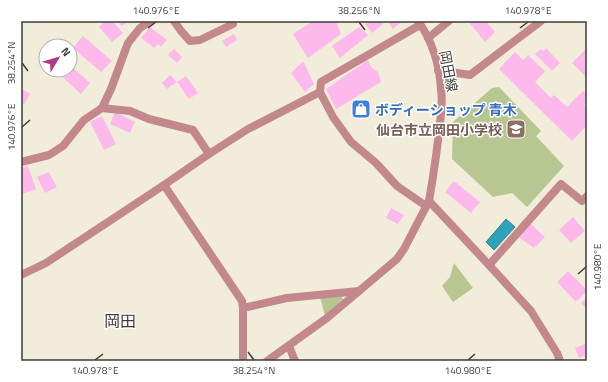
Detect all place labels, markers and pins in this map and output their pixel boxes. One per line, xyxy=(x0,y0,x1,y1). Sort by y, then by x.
shop icon: ボディーショップ 青木 xyxy=(350,98,372,120)
place label: ボディーショップ 青木 xyxy=(375,99,517,120)
school or university icon: 仙台市立岡田小学校 xyxy=(505,118,527,140)
place label: 仙台市立岡田小学校 xyxy=(376,119,502,140)

